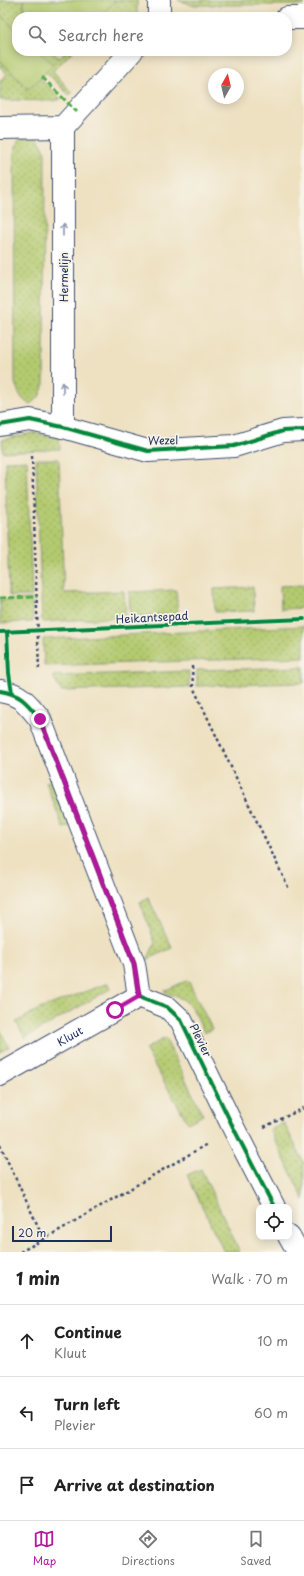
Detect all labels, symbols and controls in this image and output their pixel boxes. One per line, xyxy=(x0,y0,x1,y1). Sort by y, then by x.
search box xyxy=(12,12,292,56)
icon: search xyxy=(26,23,48,45)
text: Search here xyxy=(58,23,144,46)
north arrow xyxy=(208,68,244,104)
one-way arrow xyxy=(59,224,67,237)
street label: Hermelijn xyxy=(55,252,72,302)
one-way arrow xyxy=(59,382,67,395)
street label: Wezel xyxy=(148,431,178,449)
street label: Heikantsepad xyxy=(115,607,189,627)
route end xyxy=(31,710,49,728)
route start xyxy=(106,1001,124,1019)
street label: Kluut xyxy=(53,1021,86,1050)
street label: Plevier xyxy=(186,1021,216,1059)
map controls xyxy=(256,1204,292,1240)
button: locate xyxy=(256,1204,292,1240)
scale bar xyxy=(12,1224,112,1243)
text: 20 m xyxy=(18,1224,46,1241)
text: 1 min xyxy=(16,1265,60,1291)
text: Walk · 70 m xyxy=(211,1269,288,1288)
text: Continue xyxy=(54,1320,122,1343)
icon: ahead xyxy=(16,1330,38,1352)
text: 10 m xyxy=(258,1331,288,1350)
text: Kluut xyxy=(54,1343,87,1362)
text: Turn left xyxy=(54,1392,120,1415)
icon: left xyxy=(16,1402,38,1424)
text: 60 m xyxy=(254,1403,288,1422)
text: Plevier xyxy=(54,1415,95,1434)
text: Arrive at destination xyxy=(54,1473,215,1496)
icon: arrive xyxy=(16,1474,38,1496)
tab: Map xyxy=(33,1528,56,1569)
tab: Directions xyxy=(121,1528,175,1569)
tab: Saved xyxy=(240,1528,271,1569)

